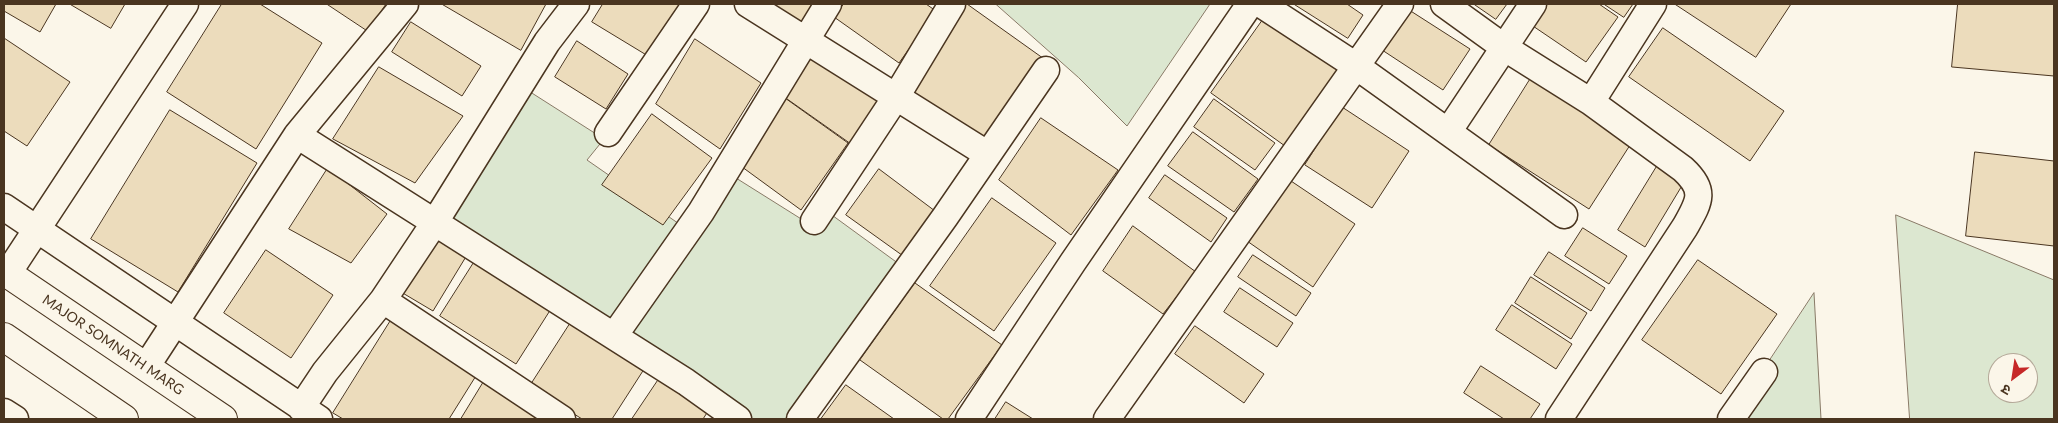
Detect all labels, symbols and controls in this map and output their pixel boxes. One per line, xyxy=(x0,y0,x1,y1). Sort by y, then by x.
street label: MAJOR SOMNATH MARG xyxy=(39,291,187,399)
north arrow xyxy=(1988,353,2038,403)
text: उ xyxy=(1998,381,2013,400)

